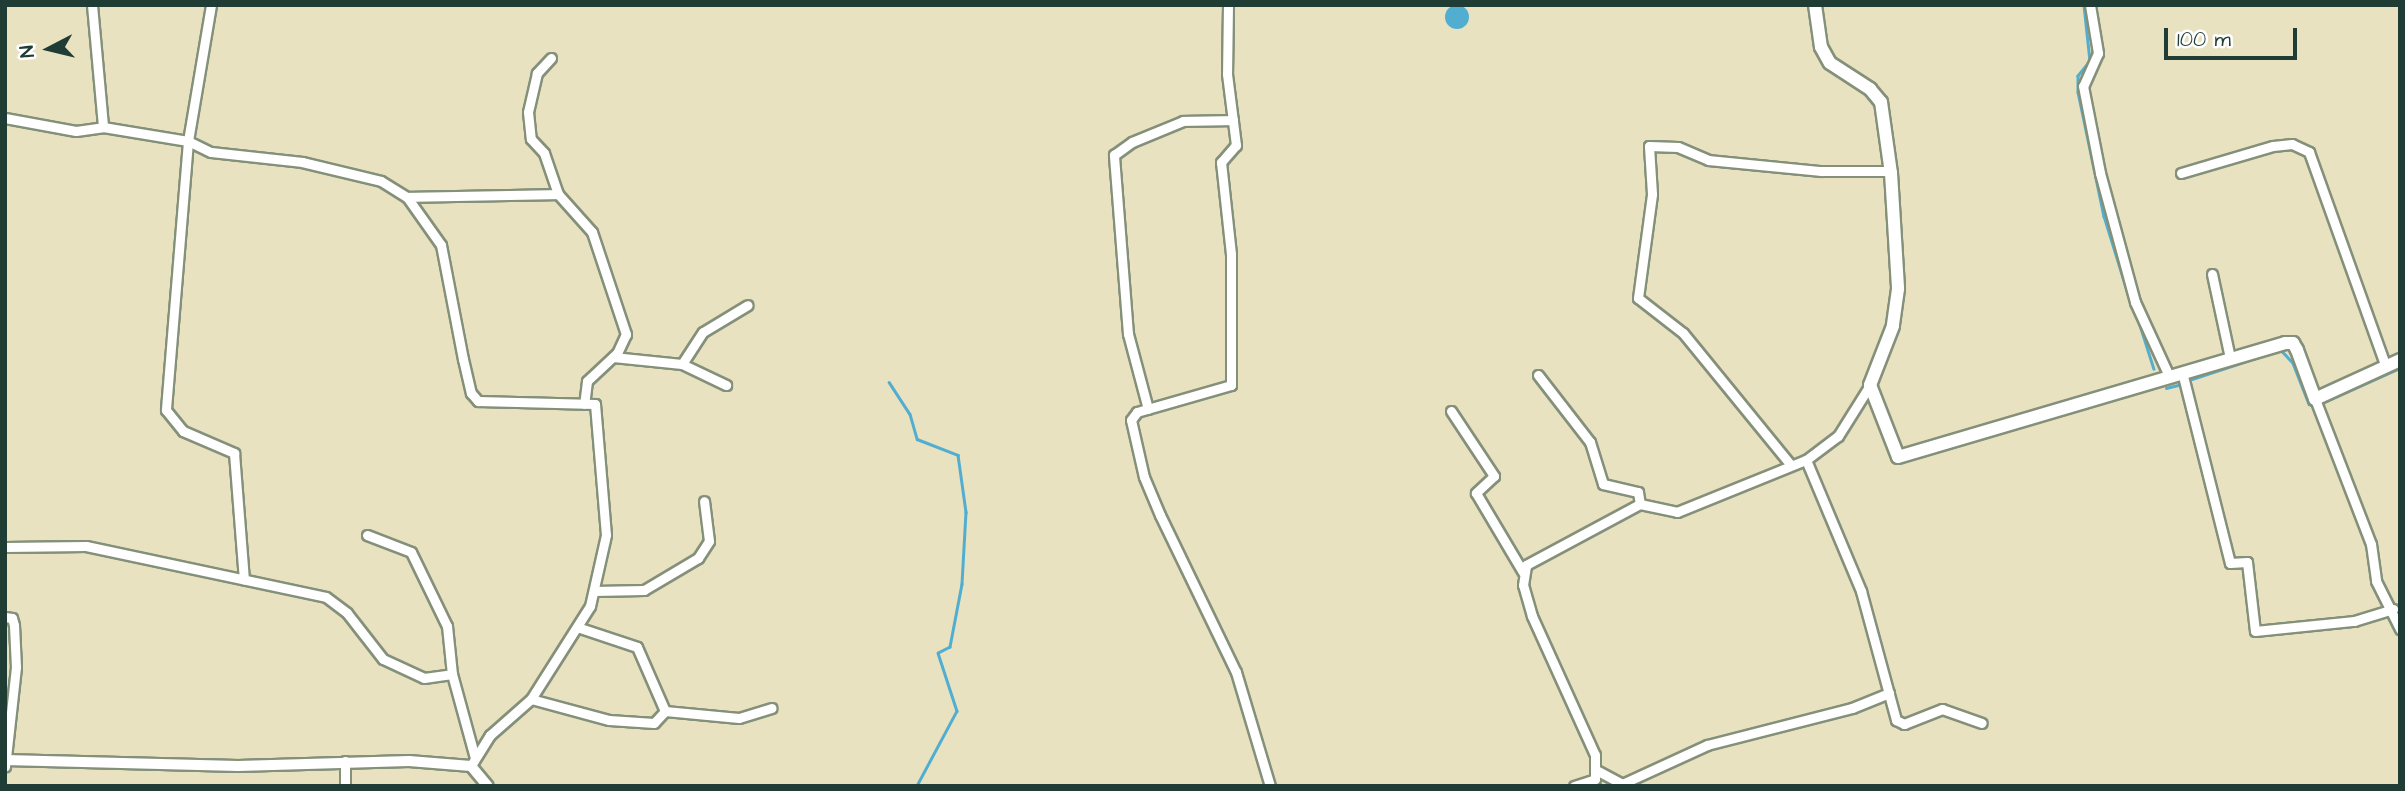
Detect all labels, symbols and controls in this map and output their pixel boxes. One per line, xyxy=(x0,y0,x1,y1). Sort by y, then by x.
north arrow xyxy=(14,14,84,84)
scale bar xyxy=(2167,14,2300,58)
text: 100 m xyxy=(2177,25,2231,54)
text: N xyxy=(14,44,42,59)

